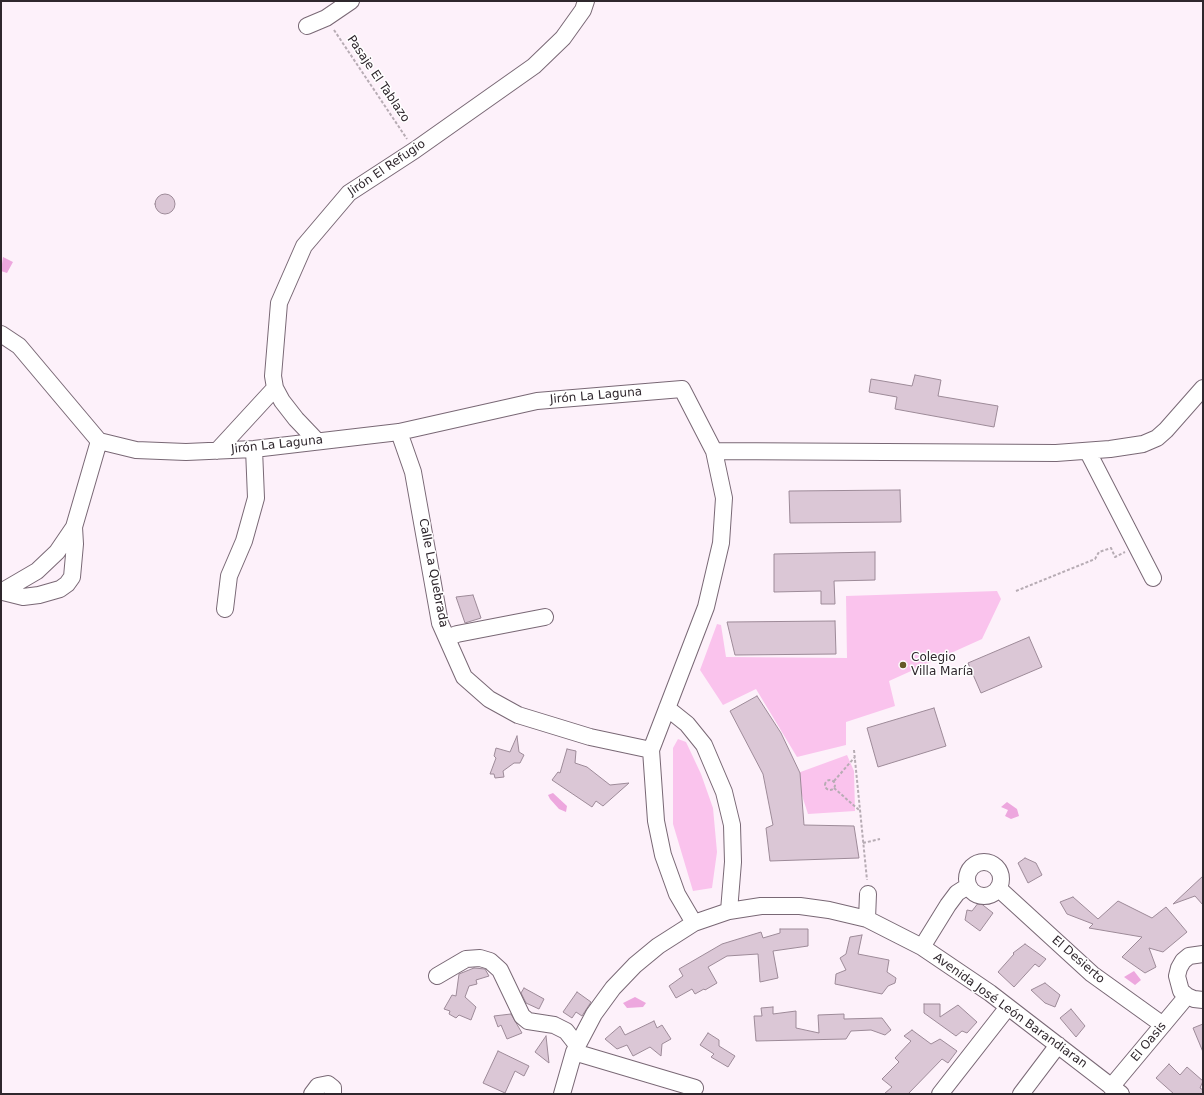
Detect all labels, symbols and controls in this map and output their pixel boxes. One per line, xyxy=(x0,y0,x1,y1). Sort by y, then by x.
street label: Pasaje El Tablazo xyxy=(344,33,412,125)
street label: Jirón El Refugio xyxy=(346,137,428,199)
street label: Jirón La Laguna xyxy=(549,385,643,407)
street label: Jirón La Laguna xyxy=(230,433,324,457)
street label: Calle La Quebrada xyxy=(415,517,451,629)
place label: Colegio Villa María xyxy=(911,651,973,679)
marker: Colegio Villa María xyxy=(898,660,908,670)
street label: El Desierto xyxy=(1049,933,1107,987)
street label: Avenida José León Barandiaran xyxy=(930,950,1090,1072)
street label: El Oasis xyxy=(1128,1019,1170,1065)

